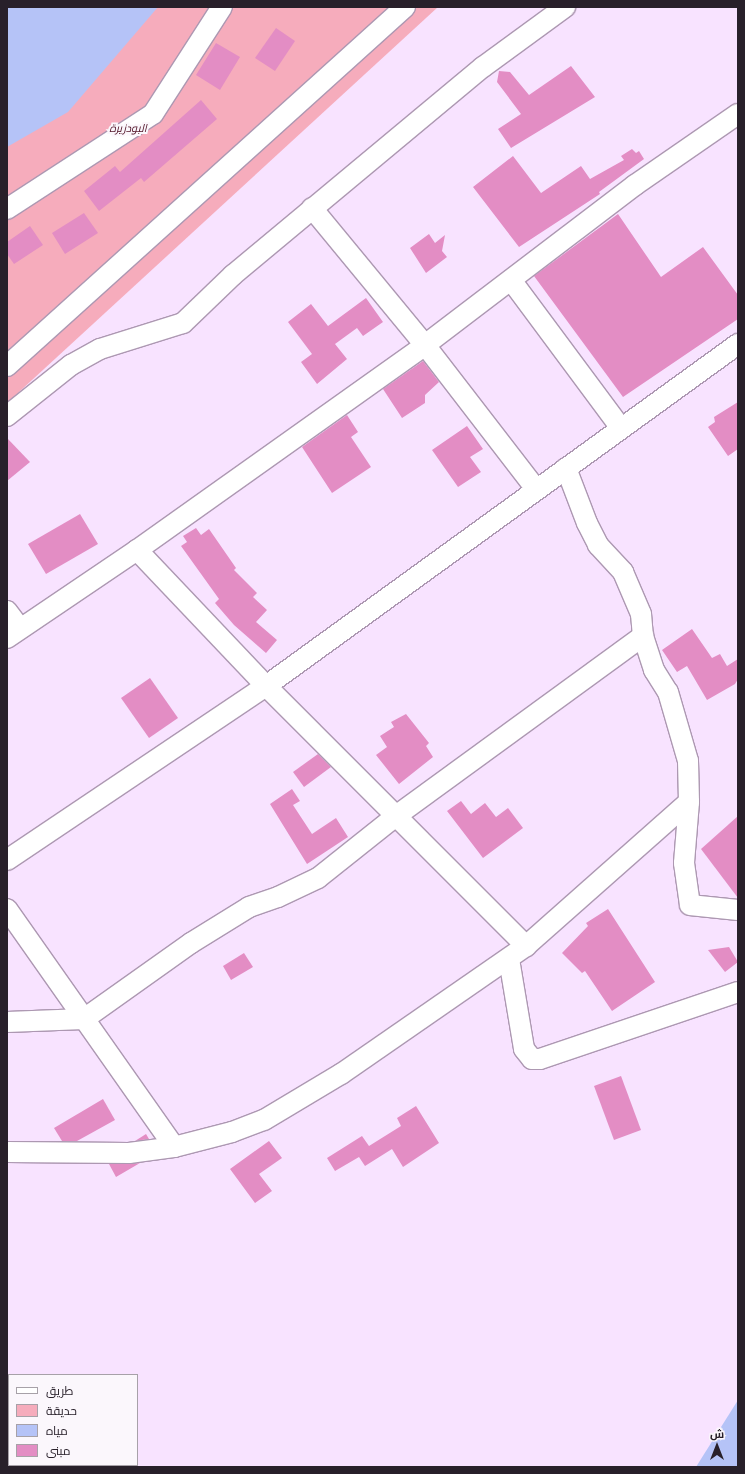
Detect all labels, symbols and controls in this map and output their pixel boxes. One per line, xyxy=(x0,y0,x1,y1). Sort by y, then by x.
park label: البودزيرة xyxy=(109,121,147,135)
legend xyxy=(8,1374,138,1466)
text: طريق xyxy=(46,1384,73,1398)
text: حديقة xyxy=(46,1404,77,1418)
text: مياه xyxy=(46,1424,68,1438)
north arrow xyxy=(697,1426,737,1466)
text: ش xyxy=(710,1428,724,1440)
text: مبنى xyxy=(46,1444,71,1458)

